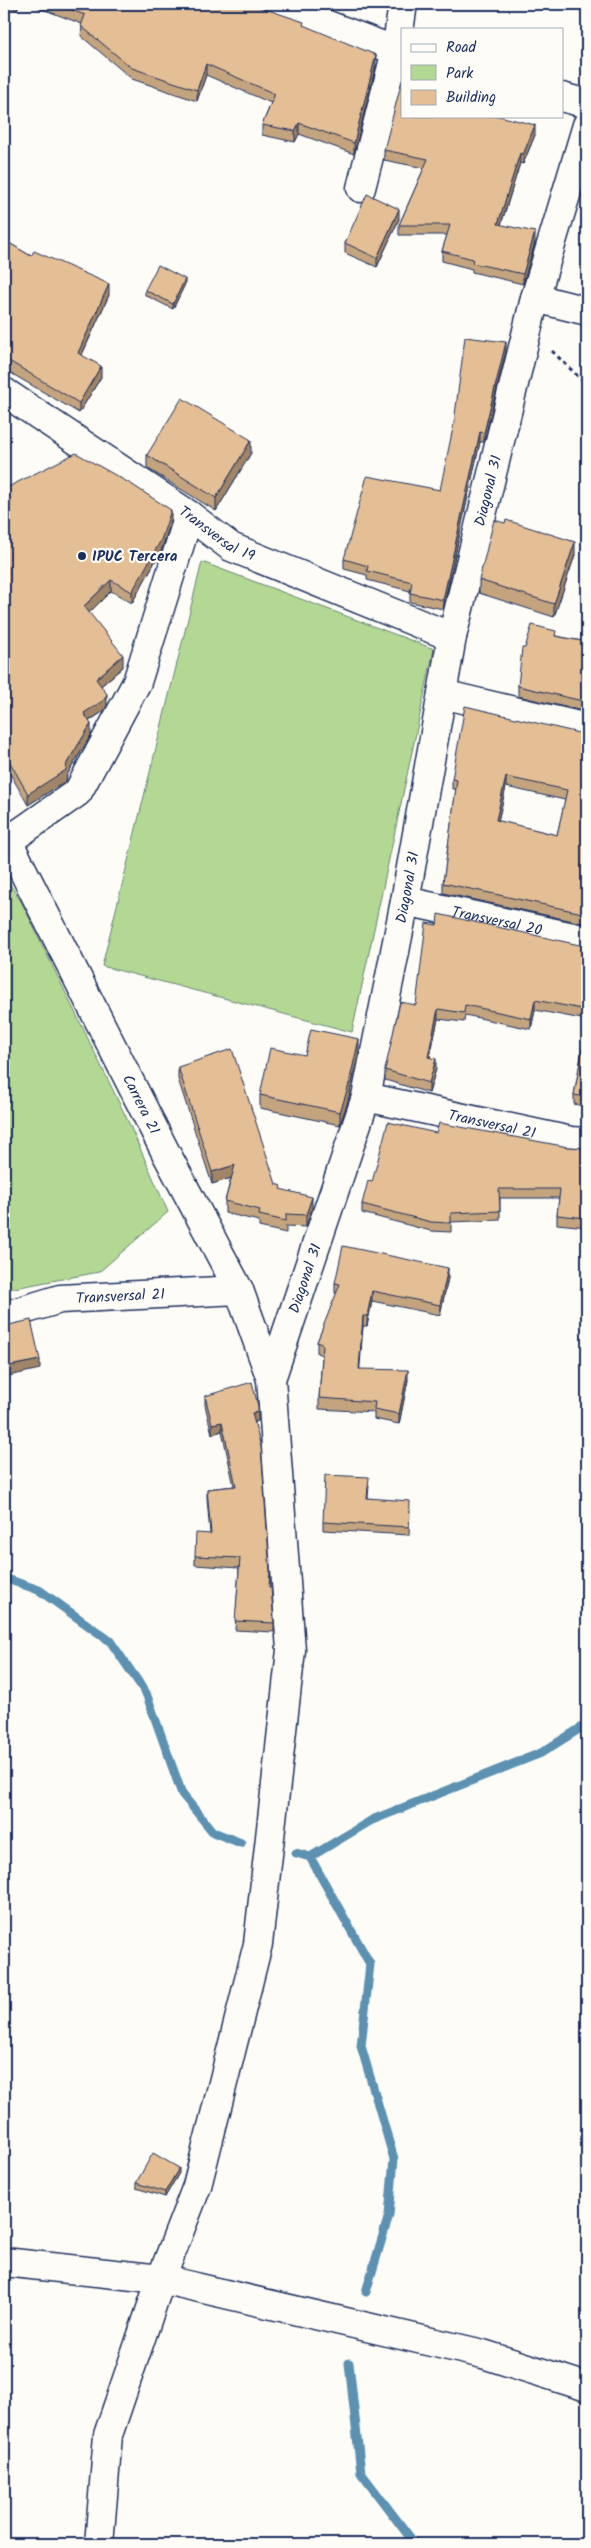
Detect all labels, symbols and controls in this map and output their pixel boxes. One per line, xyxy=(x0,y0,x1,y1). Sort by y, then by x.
legend xyxy=(401,28,564,118)
text: Road xyxy=(446,36,477,60)
text: Park xyxy=(446,62,474,86)
text: Building xyxy=(446,86,496,110)
street label: Diagonal 31 xyxy=(469,453,509,529)
street label: Transversal 19 xyxy=(173,500,259,569)
place label: IPUC Tercera xyxy=(92,545,178,569)
marker: IPUC Tercera xyxy=(76,550,88,562)
street label: Diagonal 31 xyxy=(390,850,427,925)
street label: Transversal 20 xyxy=(449,900,545,943)
street label: Carrera 21 xyxy=(115,1071,166,1139)
street label: Transversal 21 xyxy=(446,1104,538,1146)
street label: Diagonal 31 xyxy=(283,1240,329,1317)
street label: Transversal 21 xyxy=(75,1283,166,1311)

